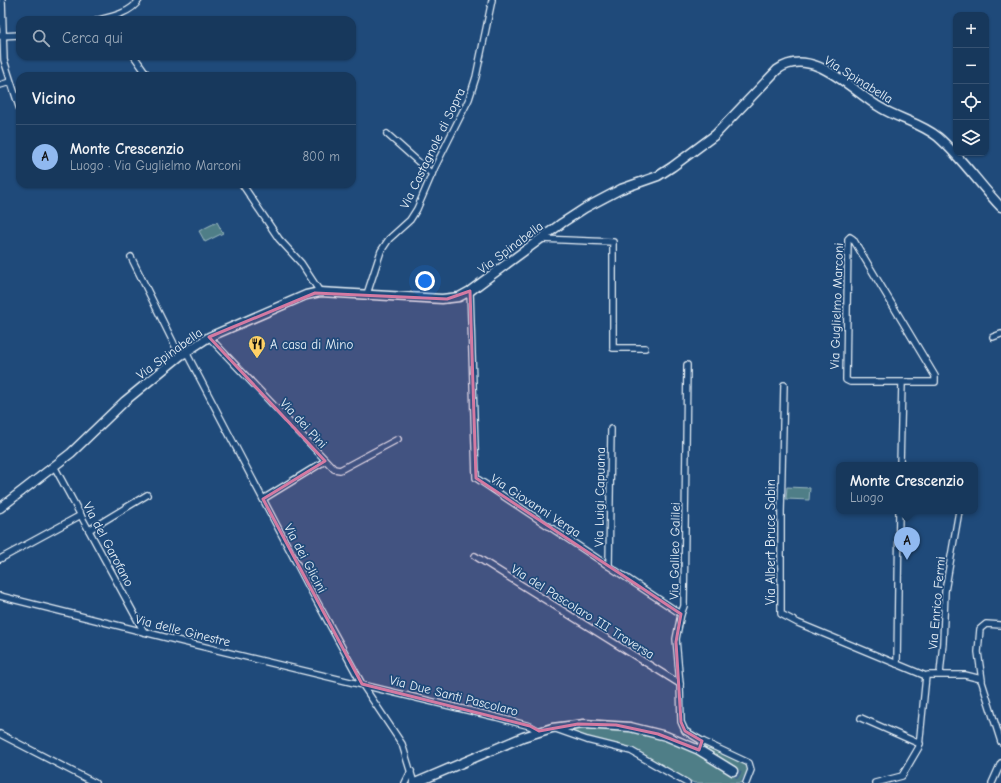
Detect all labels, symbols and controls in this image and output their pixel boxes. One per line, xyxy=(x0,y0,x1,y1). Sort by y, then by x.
map controls xyxy=(953,12,989,156)
button: + xyxy=(953,12,989,48)
search box xyxy=(16,16,356,60)
icon: search xyxy=(30,27,52,49)
text: Cerca qui xyxy=(62,29,123,47)
button: − xyxy=(953,48,989,84)
street label: Via Spinabella xyxy=(822,52,896,106)
button: locate xyxy=(953,84,989,120)
street label: Via Castagnole di Sopra xyxy=(397,85,468,211)
text: Vicino xyxy=(32,89,75,108)
button: layers xyxy=(953,120,989,156)
text: Monte Crescenzio xyxy=(70,140,184,158)
text: A xyxy=(41,149,49,164)
text: 800 m xyxy=(302,149,340,164)
text: Luogo · Via Guglielmo Marconi xyxy=(70,158,241,173)
street label: Via Spinabella xyxy=(475,218,546,277)
street label: Via Guglielmo Marconi xyxy=(827,242,846,370)
your location xyxy=(415,271,435,291)
street label: Via Spinabella xyxy=(133,324,205,382)
restaurant icon: A casa di Mino xyxy=(247,334,267,359)
place label: A casa di Mino xyxy=(270,337,354,352)
street label: Via dei Pini xyxy=(277,396,330,451)
street label: Via Luigi Capuana xyxy=(591,447,608,547)
popup xyxy=(836,462,978,514)
street label: Via Giovanni Verga xyxy=(488,471,584,540)
text: Monte Crescenzio xyxy=(850,472,964,490)
street label: Via Albert Bruce Sabin xyxy=(763,479,778,605)
text: Luogo xyxy=(850,490,884,505)
street label: Via del Garofano xyxy=(80,499,137,589)
street label: Via Galileo Galilei xyxy=(666,502,683,600)
street label: Via dei Glicini xyxy=(281,521,330,595)
pin: A xyxy=(894,527,920,560)
street label: Via Enrico Fermi xyxy=(925,556,948,650)
street label: Via del Pascolaro III Traversa xyxy=(508,561,657,662)
street label: Via delle Ginestre xyxy=(134,611,232,650)
street label: Via Due Santi Pascolaro xyxy=(388,672,520,719)

